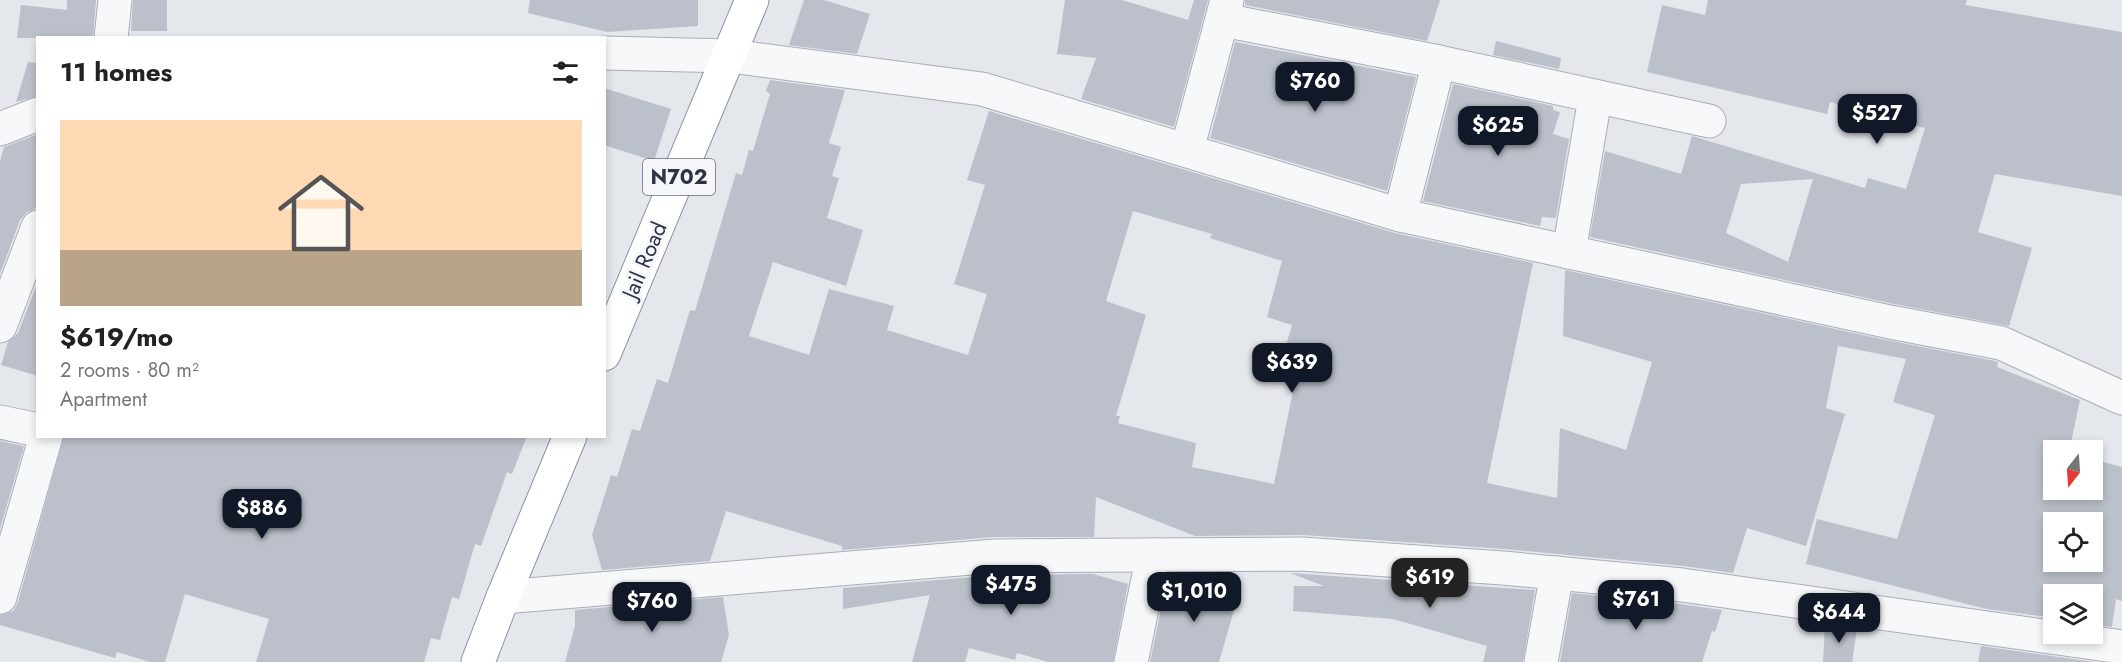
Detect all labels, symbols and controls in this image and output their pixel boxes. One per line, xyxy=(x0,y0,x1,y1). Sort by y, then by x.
text: 11 homes xyxy=(60,53,172,91)
icon: filters xyxy=(549,56,582,89)
pin: $760 xyxy=(1279,62,1351,113)
text: $760 xyxy=(1289,67,1341,96)
pin: $527 xyxy=(1841,94,1913,145)
text: $527 xyxy=(1852,99,1902,128)
pin: $625 xyxy=(1462,106,1534,157)
text: $625 xyxy=(1472,111,1524,140)
icon: home xyxy=(267,159,375,267)
road number: N702 xyxy=(643,159,715,195)
street label: Jail Road xyxy=(612,217,674,306)
text: $619/mo xyxy=(60,318,173,356)
pin: $639 xyxy=(1256,343,1328,394)
text: $639 xyxy=(1266,348,1318,377)
text: 2 rooms · 80 m² xyxy=(60,356,199,385)
text: Apartment xyxy=(60,385,147,414)
north arrow xyxy=(2043,440,2103,500)
map controls xyxy=(2043,440,2103,644)
pin: $886 xyxy=(226,489,298,540)
text: $886 xyxy=(237,494,287,523)
button: locate xyxy=(2043,512,2103,572)
pin: $619 xyxy=(1394,558,1466,609)
text: $619 xyxy=(1405,563,1455,592)
pin: $475 xyxy=(975,565,1047,616)
text: $475 xyxy=(985,570,1037,599)
pin: $1,010 xyxy=(1145,572,1243,623)
text: $1,010 xyxy=(1161,577,1227,606)
pin: $761 xyxy=(1600,580,1672,631)
pin: $760 xyxy=(616,582,688,633)
button: layers xyxy=(2043,584,2103,644)
text: $761 xyxy=(1612,585,1660,614)
text: $760 xyxy=(626,587,678,616)
pin: $644 xyxy=(1803,593,1875,644)
text: $644 xyxy=(1812,598,1866,627)

